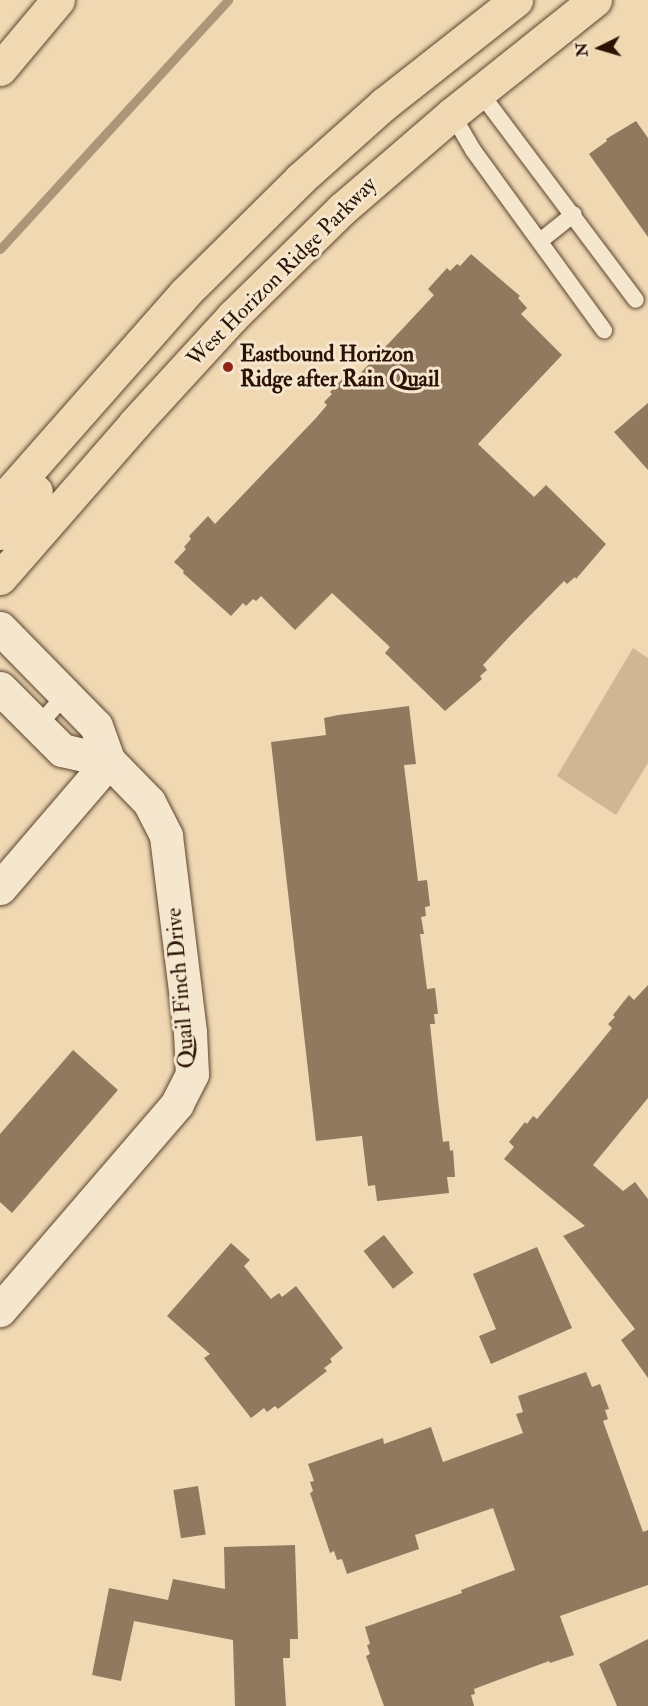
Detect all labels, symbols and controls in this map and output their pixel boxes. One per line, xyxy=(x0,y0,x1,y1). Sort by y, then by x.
north arrow xyxy=(570,18,630,78)
text: N xyxy=(571,42,593,58)
street label: West Horizon Ridge Parkway xyxy=(182,172,382,372)
place label: Eastbound Horizon Ridge after Rain Quail xyxy=(240,341,439,392)
marker: Eastbound Horizon Ridge after Rain Quail xyxy=(221,360,235,374)
street label: Quail Finch Drive xyxy=(161,907,201,1069)

